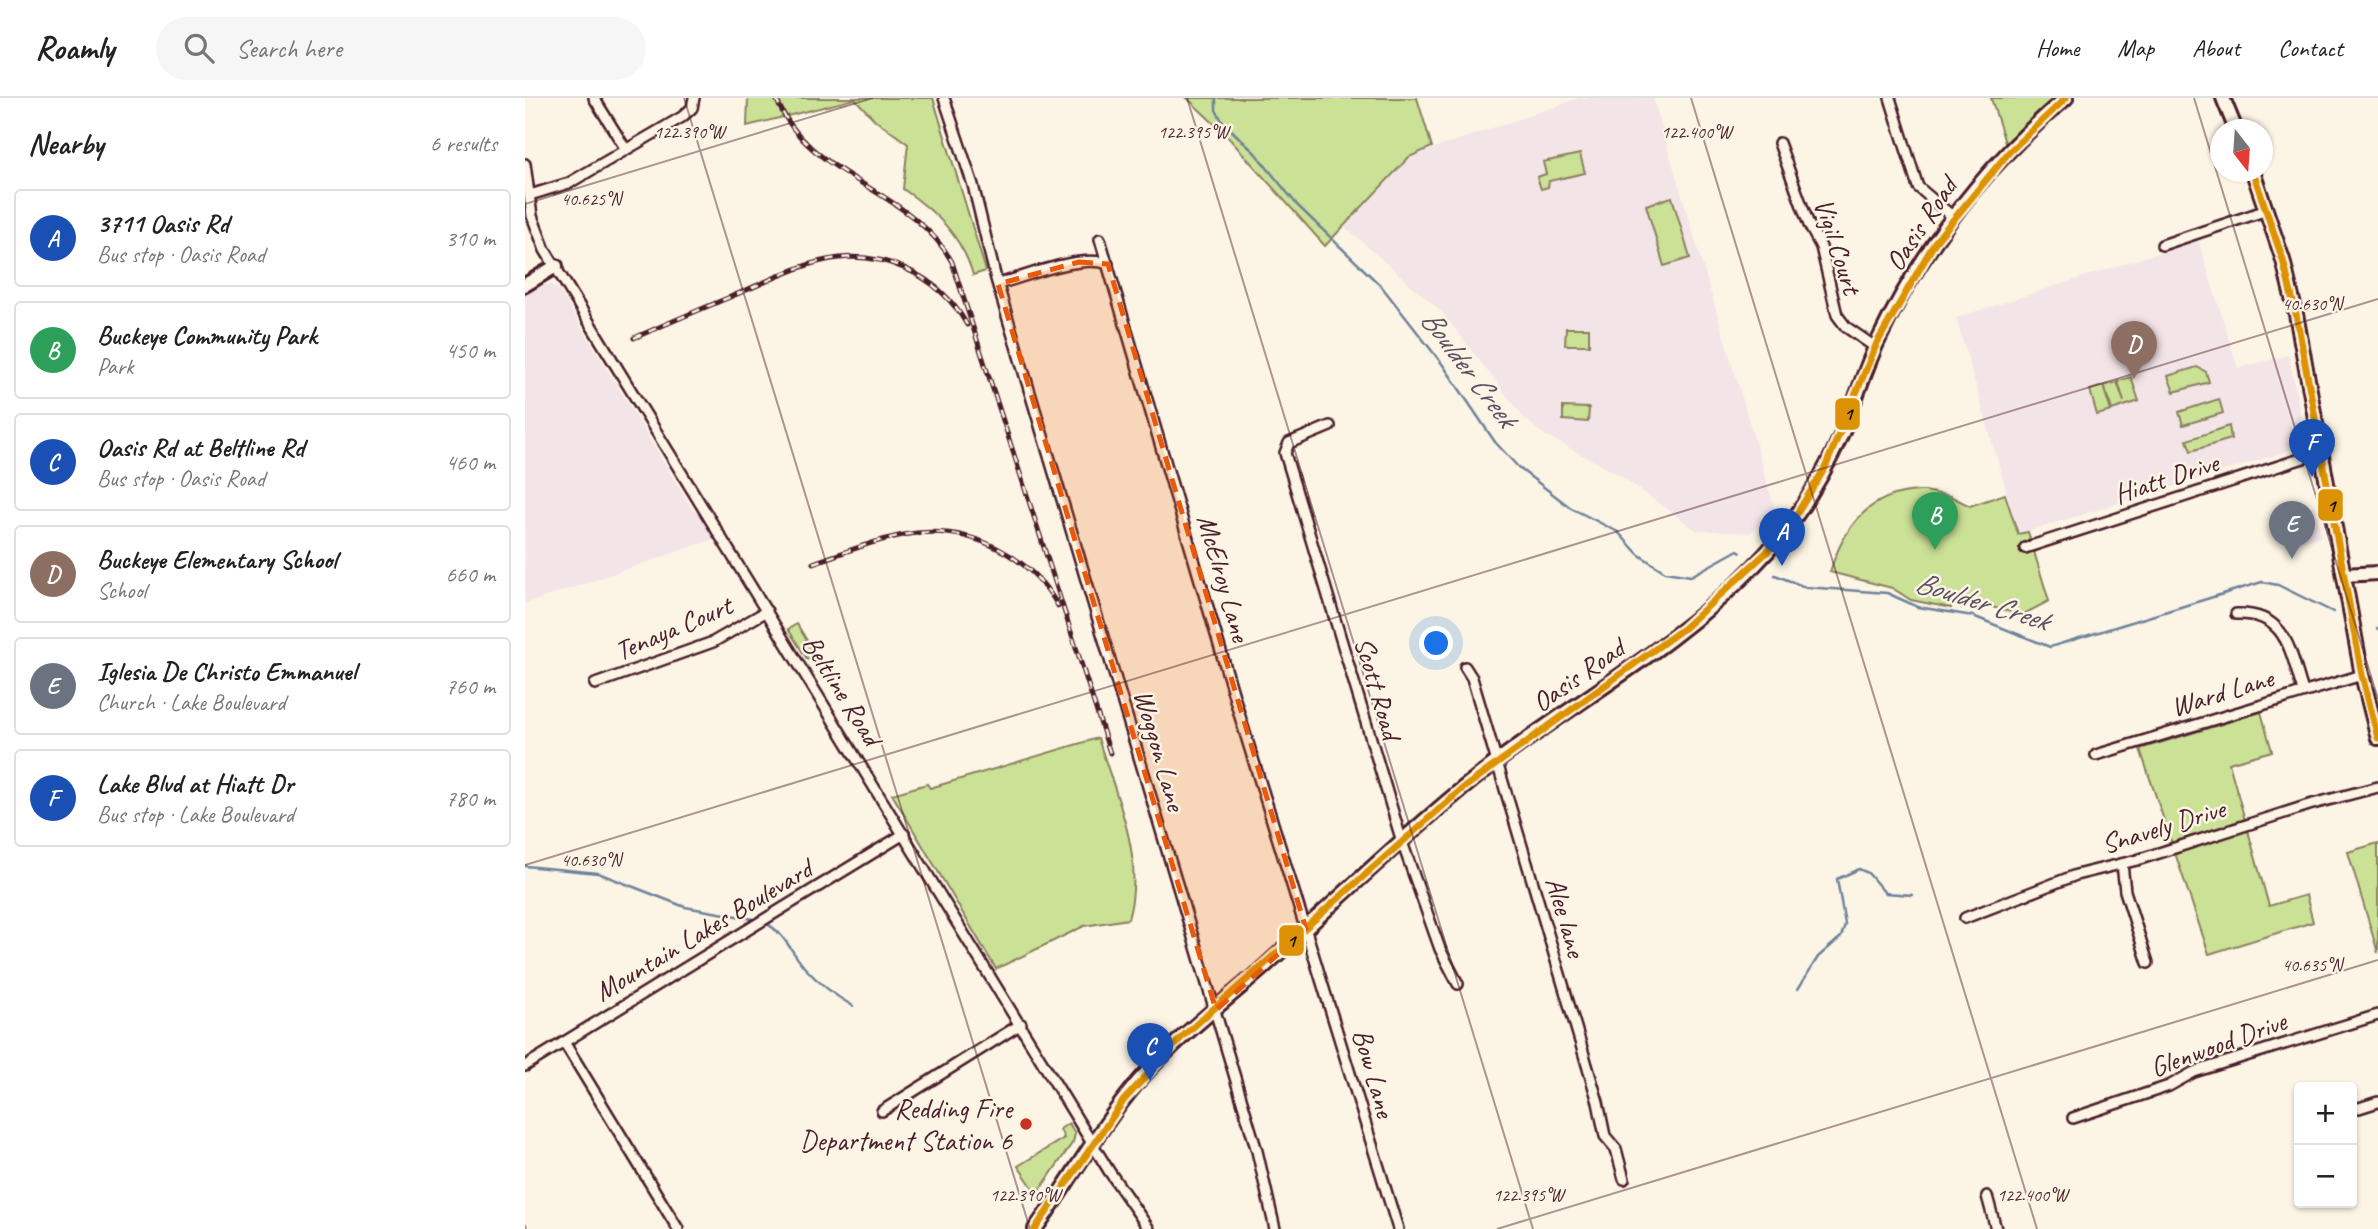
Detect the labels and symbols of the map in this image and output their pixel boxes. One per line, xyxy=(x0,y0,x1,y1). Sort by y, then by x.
north arrow xyxy=(2210,119,2273,182)
text: 122.390°W xyxy=(654,121,727,143)
text: 122.395°W xyxy=(1158,121,1231,143)
text: 122.400°W xyxy=(1661,121,1734,143)
street label: Oasis Road xyxy=(1877,167,1967,277)
text: 40.625°N xyxy=(561,188,624,210)
street label: Vigil Court xyxy=(1806,194,1871,301)
text: 40.630°N xyxy=(2282,293,2345,315)
water label: Boulder Creek xyxy=(1412,302,1529,438)
pin: D xyxy=(2111,321,2157,379)
line badge: 1 xyxy=(1834,397,1861,431)
text: 1 xyxy=(1844,402,1855,426)
pin: F xyxy=(2289,419,2335,477)
street label: Hiatt Drive xyxy=(2109,444,2224,511)
line badge: 1 xyxy=(2317,488,2344,522)
pin: B xyxy=(1912,492,1958,550)
text: 1 xyxy=(2327,494,2338,518)
pin: E xyxy=(2269,501,2315,559)
pin: A xyxy=(1759,508,1805,566)
street label: McElroy Lane xyxy=(1189,510,1259,647)
water label: Boulder Creek xyxy=(1911,563,2058,641)
street label: Tenaya Court xyxy=(609,587,739,668)
your location xyxy=(1419,626,1453,660)
street label: Beltline Road xyxy=(794,628,892,755)
street label: Oasis Road xyxy=(1525,628,1634,719)
street label: Scott Road xyxy=(1347,633,1410,747)
street label: Ward Lane xyxy=(2167,659,2279,724)
street label: Woggon Lane xyxy=(1126,685,1194,816)
street label: Snavely Drive xyxy=(2097,790,2231,861)
text: 40.630°N xyxy=(561,849,624,871)
street label: Mountain Lakes Boulevard xyxy=(588,849,822,1009)
street label: Alee lane xyxy=(1538,873,1595,963)
line badge: 1 xyxy=(1278,924,1305,957)
text: 1 xyxy=(1287,929,1298,953)
text: 40.635°N xyxy=(2282,954,2345,976)
street label: Glenwood Drive xyxy=(2145,1003,2293,1085)
pin: C xyxy=(1127,1023,1173,1081)
street label: Bow Lane xyxy=(1345,1025,1404,1123)
place label: Redding Fire Department Station 6 xyxy=(800,1091,1014,1158)
marker: Redding Fire Department Station 6 xyxy=(1018,1116,1034,1132)
text: 122.390°W xyxy=(990,1184,1063,1206)
text: 122.395°W xyxy=(1493,1184,1566,1206)
text: 122.400°W xyxy=(1997,1184,2070,1206)

